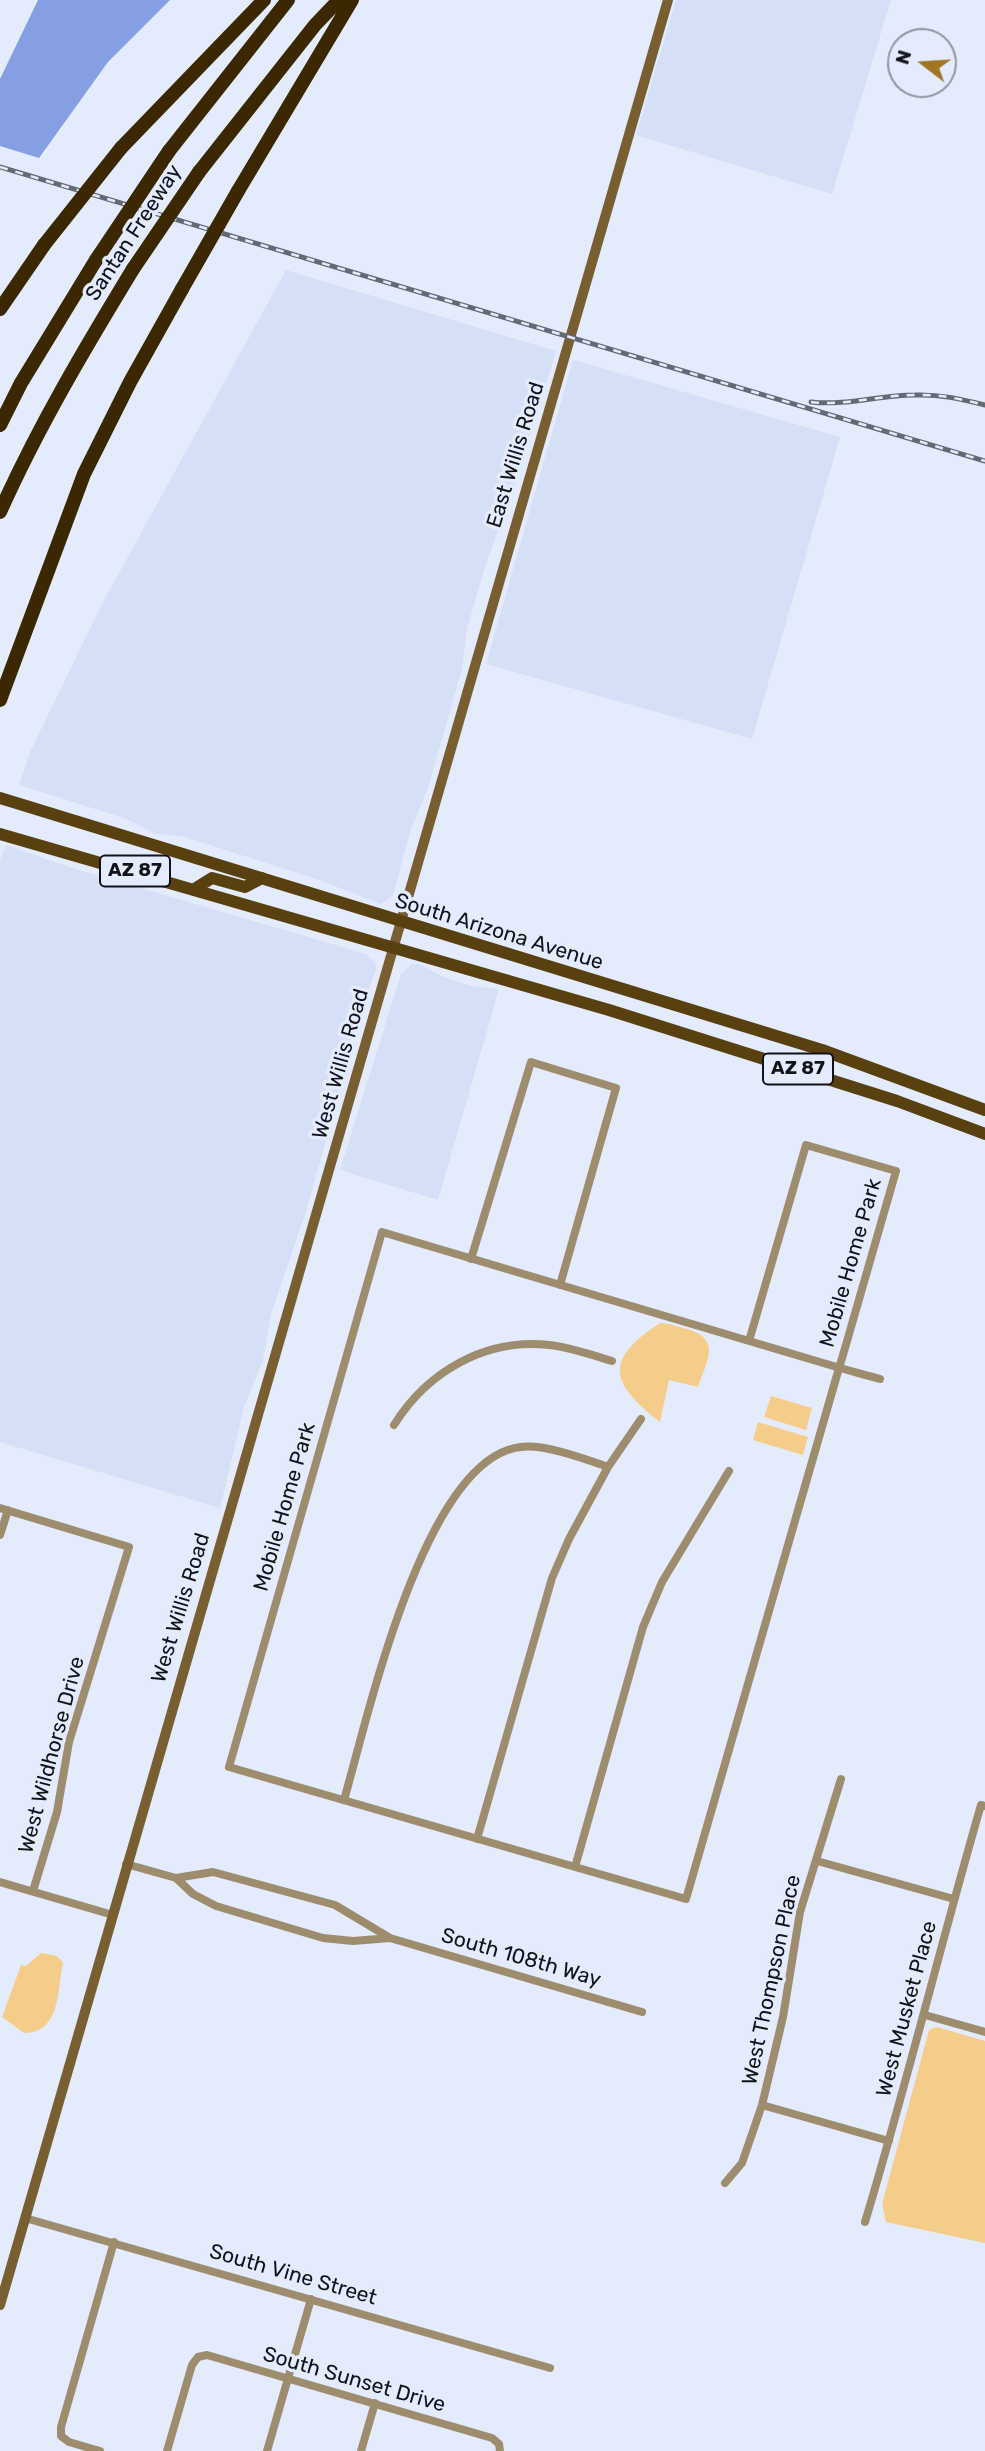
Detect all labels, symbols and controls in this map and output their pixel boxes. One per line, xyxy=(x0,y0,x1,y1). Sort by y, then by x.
north arrow xyxy=(887,28,957,98)
text: N xyxy=(890,47,916,67)
street label: Santan Freeway xyxy=(81,160,187,306)
street label: East Willis Road xyxy=(482,379,550,531)
road number: AZ 87 xyxy=(100,856,170,886)
street label: South Arizona Avenue xyxy=(392,888,606,976)
street label: West Willis Road xyxy=(308,986,374,1142)
road number: AZ 87 xyxy=(763,1054,833,1084)
street label: Mobile Home Park xyxy=(815,1176,887,1350)
street label: Mobile Home Park xyxy=(249,1420,321,1594)
street label: West Willis Road xyxy=(146,1530,216,1686)
street label: West Wildhorse Drive xyxy=(14,1654,90,1856)
street label: West Thompson Place xyxy=(737,1873,807,2087)
street label: West Musket Place xyxy=(871,1918,943,2100)
street label: South 108th Way xyxy=(438,1923,604,1993)
street label: South Vine Street xyxy=(206,2239,380,2311)
street label: South Sunset Drive xyxy=(260,2342,448,2418)

